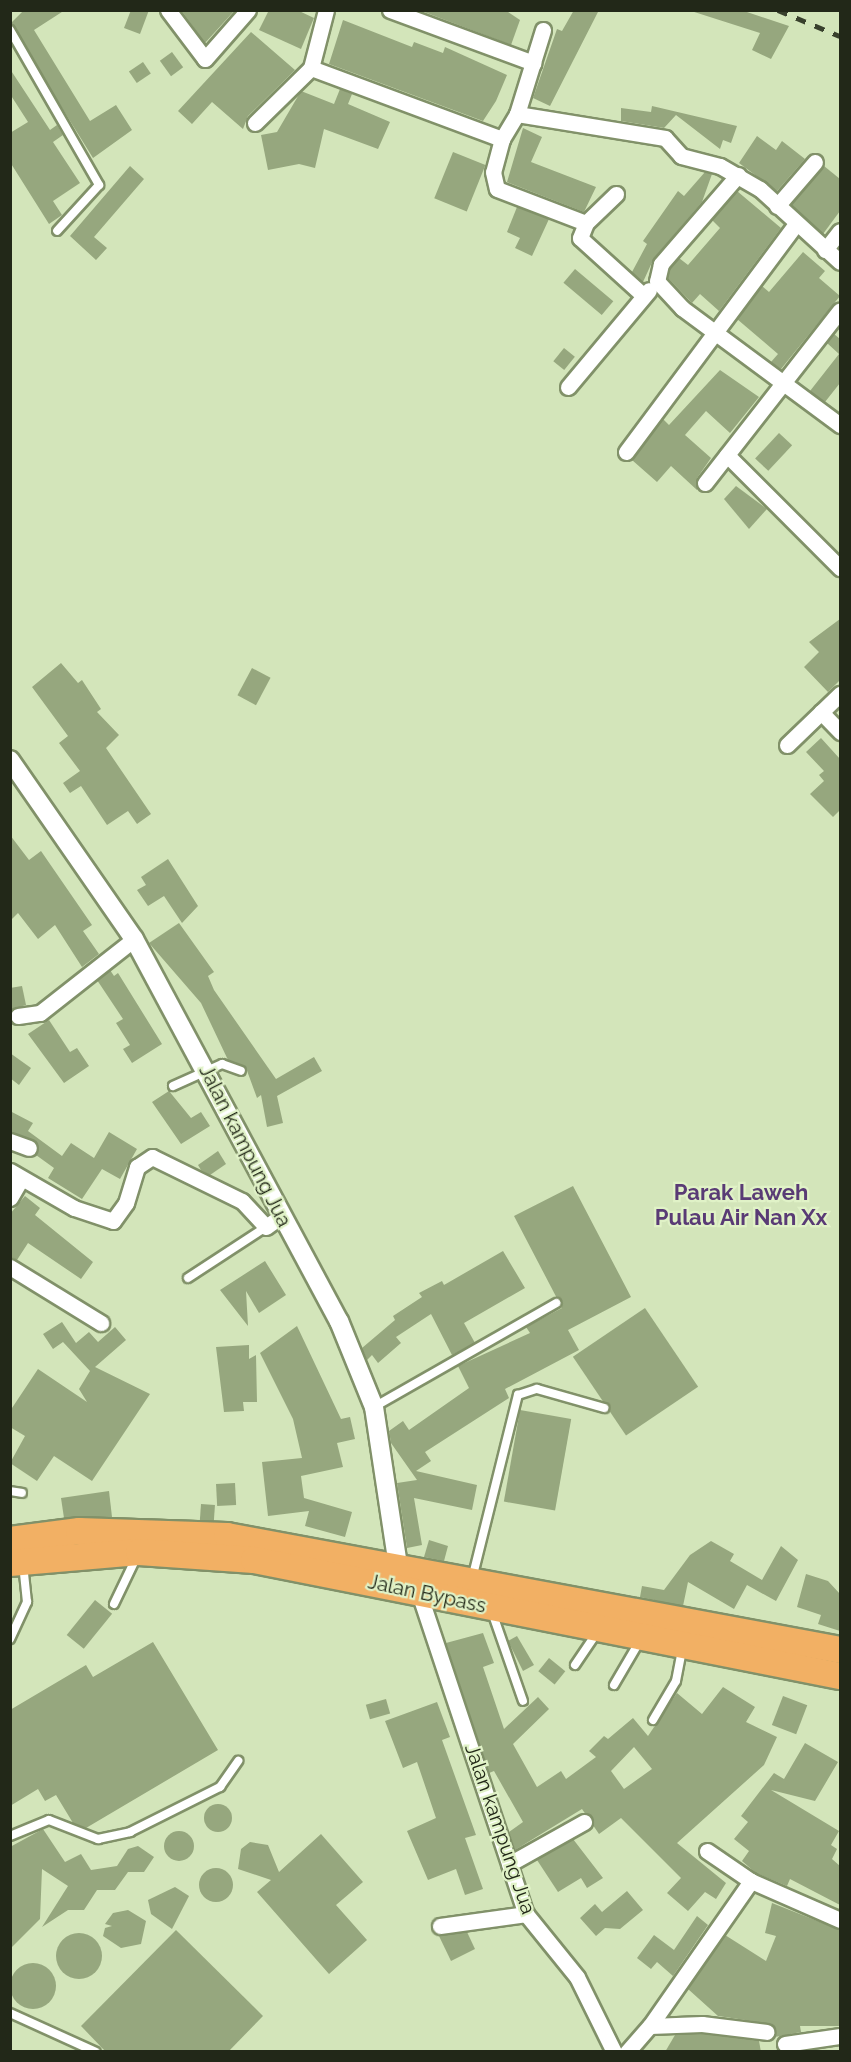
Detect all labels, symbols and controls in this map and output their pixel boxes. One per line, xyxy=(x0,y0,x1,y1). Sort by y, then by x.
street label: Jalan kampung Jua xyxy=(194,1061,296,1231)
district label: Parak Laweh Pulau Air Nan Xx xyxy=(654,1179,828,1230)
street label: Jalan Bypass xyxy=(366,1570,488,1618)
street label: Jalan kampung Jua xyxy=(460,1741,540,1917)

